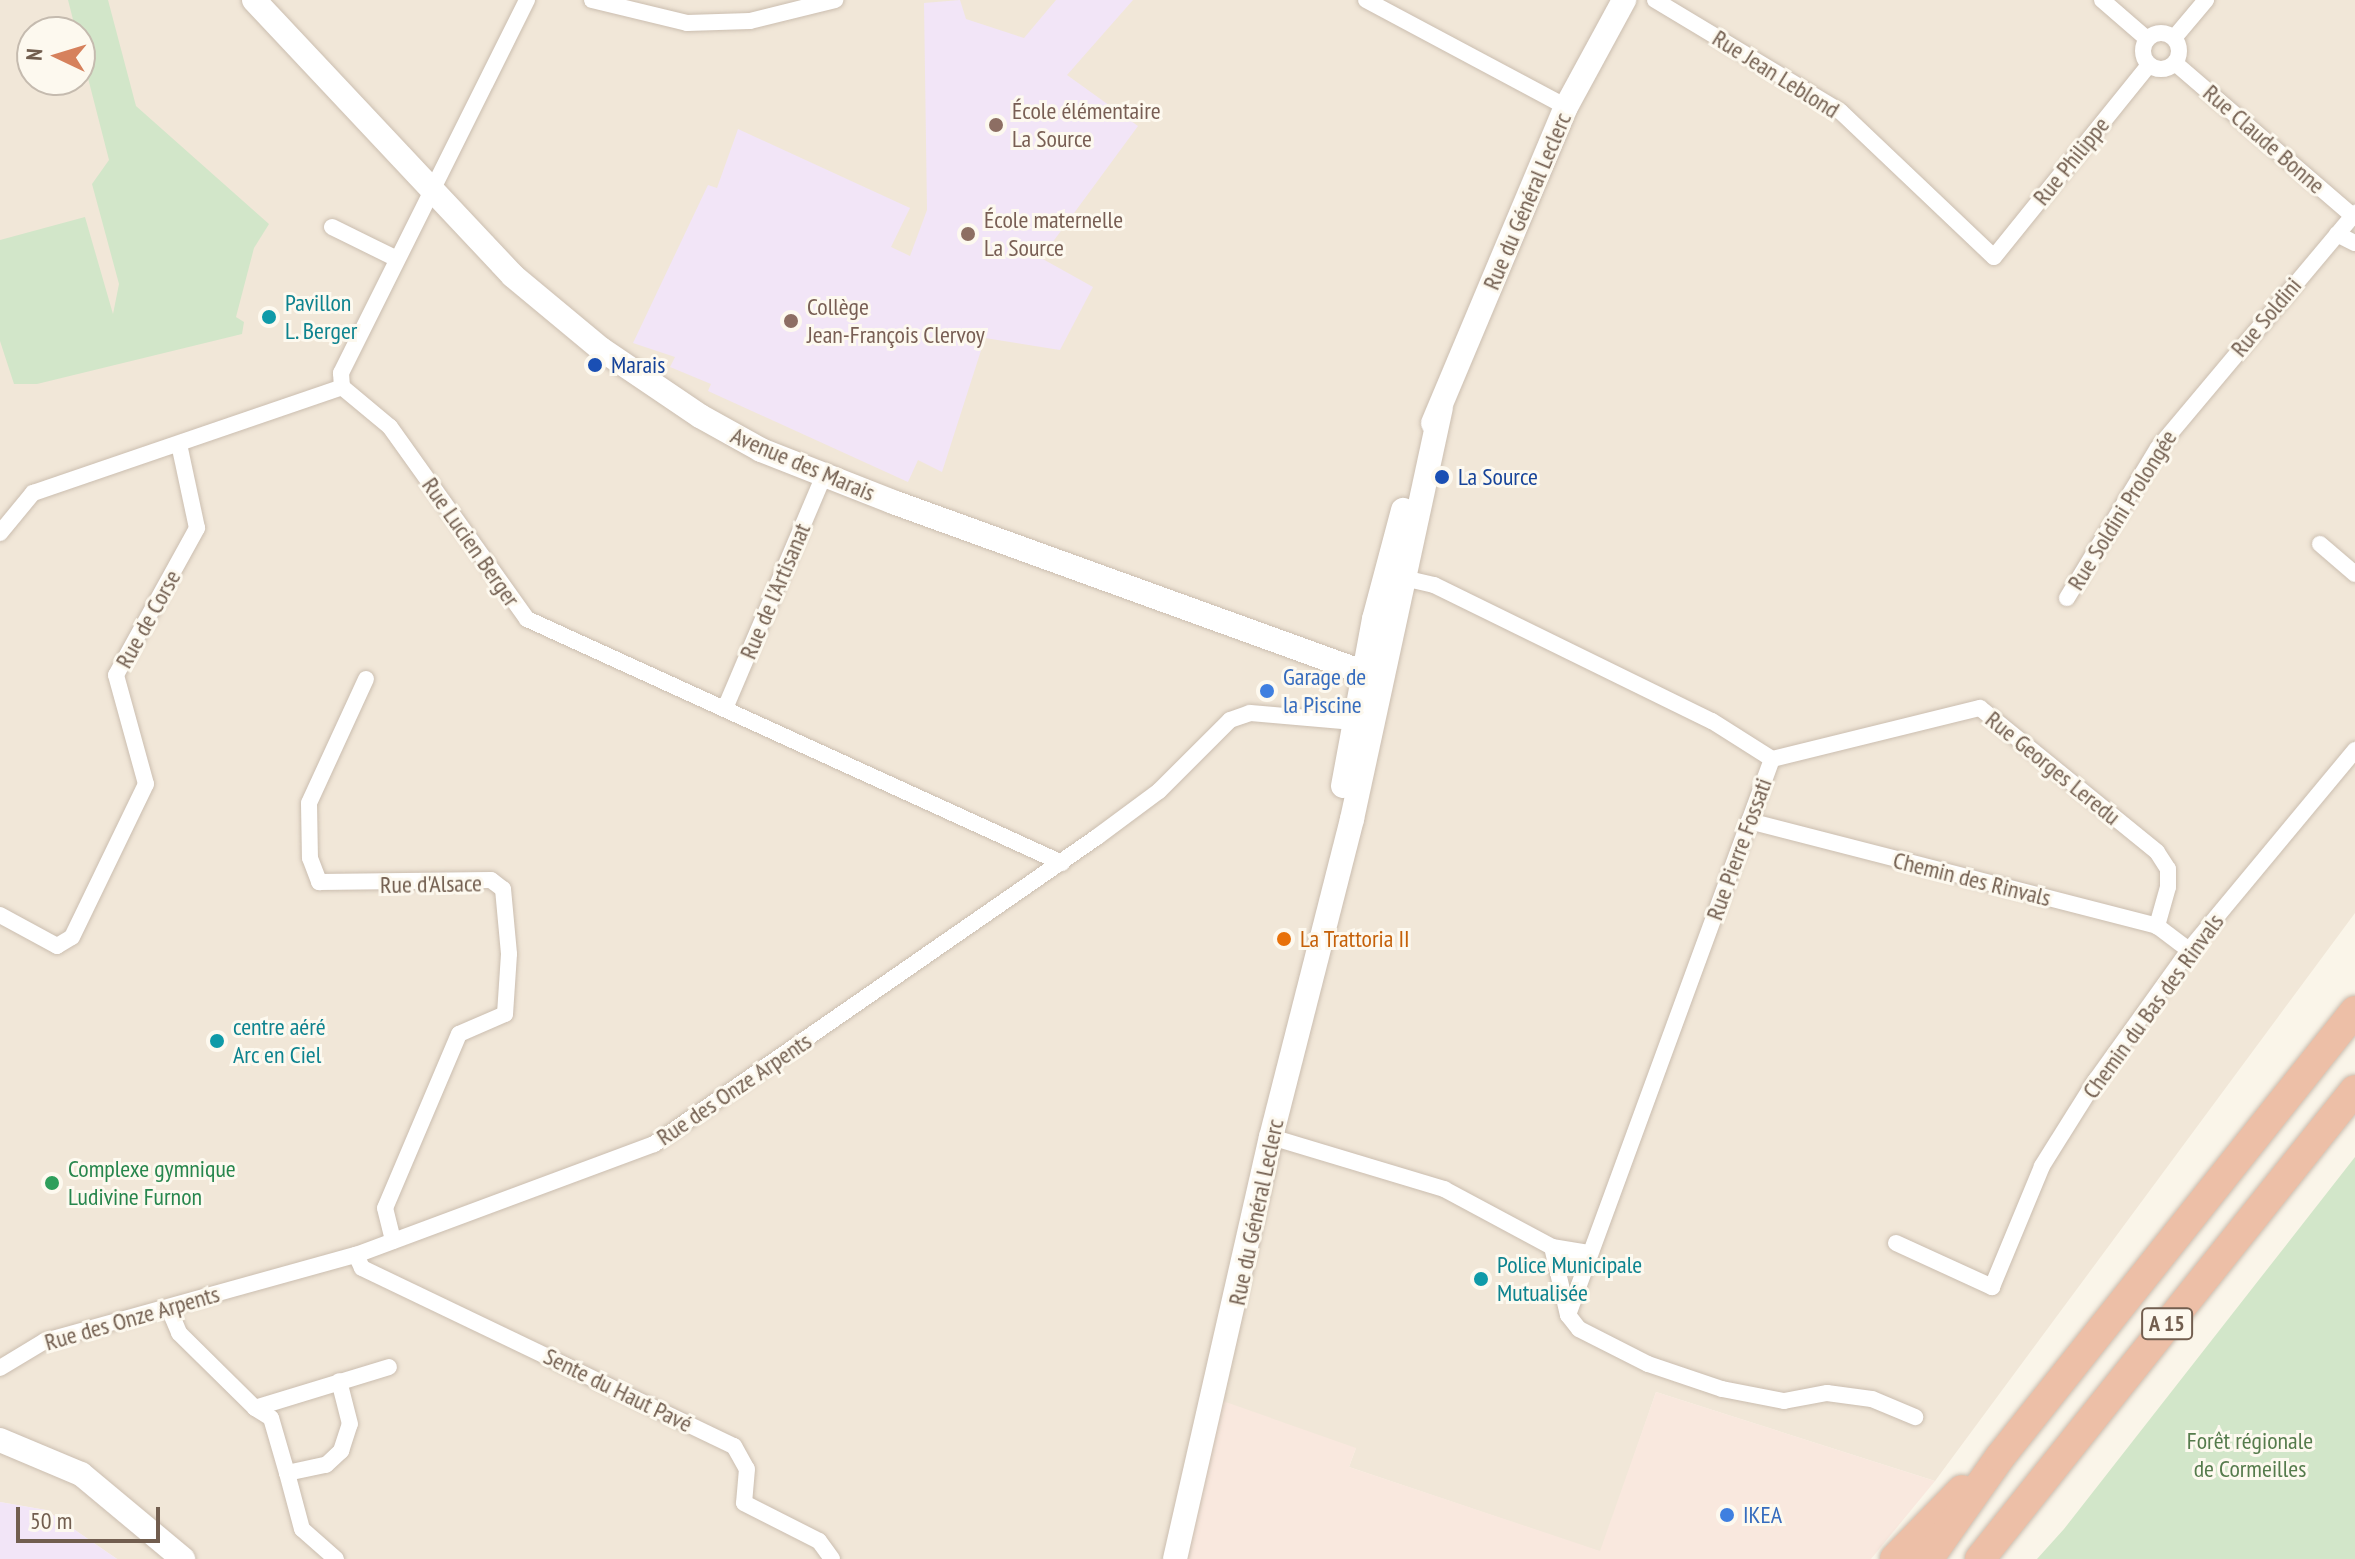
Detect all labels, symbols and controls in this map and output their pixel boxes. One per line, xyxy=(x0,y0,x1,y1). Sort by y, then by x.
north arrow xyxy=(16,16,96,96)
street label: Rue Jean Leblond xyxy=(1707,24,1845,124)
text: N xyxy=(20,48,48,61)
street label: Rue Claude Bonne xyxy=(2197,78,2331,200)
place label: École élémentaire La Source xyxy=(1012,97,1161,153)
street label: Rue du Général Leclerc xyxy=(1477,108,1577,294)
street label: Rue Philippe xyxy=(2027,111,2115,211)
marker: École élémentaire La Source xyxy=(987,116,1005,134)
place label: École maternelle La Source xyxy=(984,206,1123,262)
marker: École maternelle La Source xyxy=(959,225,977,243)
street label: Rue Soldini xyxy=(2225,272,2307,362)
place label: Pavillon L. Berger xyxy=(285,289,359,345)
place label: Collège Jean-François Clervoy xyxy=(807,293,985,349)
marker: Pavillon L. Berger xyxy=(260,308,278,326)
marker: Collège Jean-François Clervoy xyxy=(782,312,800,330)
place label: Marais xyxy=(611,351,665,379)
marker: Marais xyxy=(586,356,604,374)
street label: Avenue des Marais xyxy=(727,421,879,507)
street label: Rue Soldini Prolongée xyxy=(2061,425,2183,595)
place label: La Source xyxy=(1458,463,1538,491)
marker: La Source xyxy=(1433,468,1451,486)
street label: Rue Lucien Berger xyxy=(416,472,526,612)
street label: Rue de l'Artisanat xyxy=(733,519,817,663)
street label: Rue de Corse xyxy=(109,565,187,673)
place label: Garage de la Piscine xyxy=(1283,663,1366,719)
marker: Garage de la Piscine xyxy=(1258,682,1276,700)
street label: Rue Georges Leredu xyxy=(1980,705,2126,831)
street label: Rue Pierre Fossati xyxy=(1700,774,1778,924)
street label: Chemin des Rinvals xyxy=(1890,846,2054,912)
street label: Rue d'Alsace xyxy=(380,869,482,899)
street label: Chemin du Bas des Rinvals xyxy=(2076,908,2230,1104)
place label: La Trattoria II xyxy=(1300,925,1410,953)
marker: La Trattoria II xyxy=(1275,930,1293,948)
place label: centre aéré Arc en Ciel xyxy=(233,1013,326,1069)
street label: Rue des Onze Arpents xyxy=(651,1026,817,1152)
marker: centre aéré Arc en Ciel xyxy=(208,1032,226,1050)
street label: Rue du Général Leclerc xyxy=(1222,1116,1290,1308)
place label: Complexe gymnique Ludivine Furnon xyxy=(68,1155,236,1211)
marker: Complexe gymnique Ludivine Furnon xyxy=(43,1174,61,1192)
place label: Police Municipale Mutualisée xyxy=(1497,1251,1642,1307)
marker: Police Municipale Mutualisée xyxy=(1472,1270,1490,1288)
street label: Rue des Onze Arpents xyxy=(41,1279,223,1357)
road number: A 15 xyxy=(2139,1306,2195,1342)
street label: Sente du Haut Pavé xyxy=(539,1342,697,1438)
park label: Forêt régionale de Cormeilles xyxy=(2187,1427,2313,1483)
scale bar xyxy=(20,1491,164,1541)
place label: IKEA xyxy=(1743,1501,1782,1529)
text: 50 m xyxy=(30,1505,72,1536)
marker: IKEA xyxy=(1718,1506,1736,1524)

